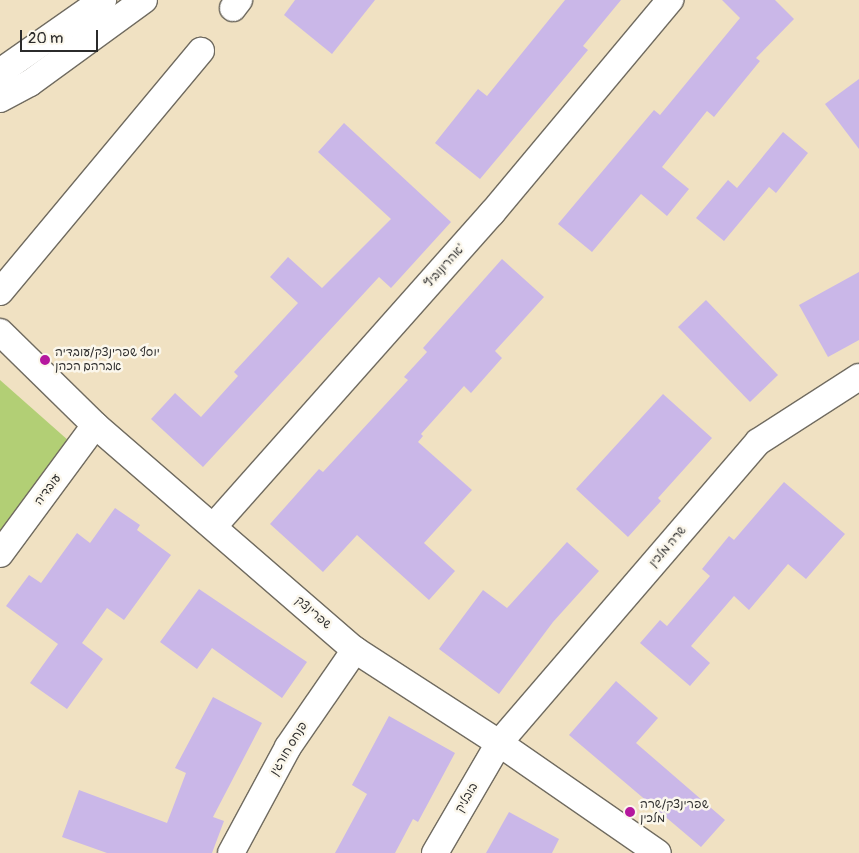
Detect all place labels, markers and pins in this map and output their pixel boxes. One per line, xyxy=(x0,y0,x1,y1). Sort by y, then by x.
place label: יוסף שפרינצק/עובדיה אברהם הכהן xyxy=(55,346,160,374)
marker: יוסף שפרינצק/עובדיה אברהם הכהן xyxy=(39,354,51,366)
place label: שפרינצק/שרה מלכין xyxy=(640,798,709,826)
marker: שפרינצק/שרה מלכין xyxy=(624,806,636,818)

